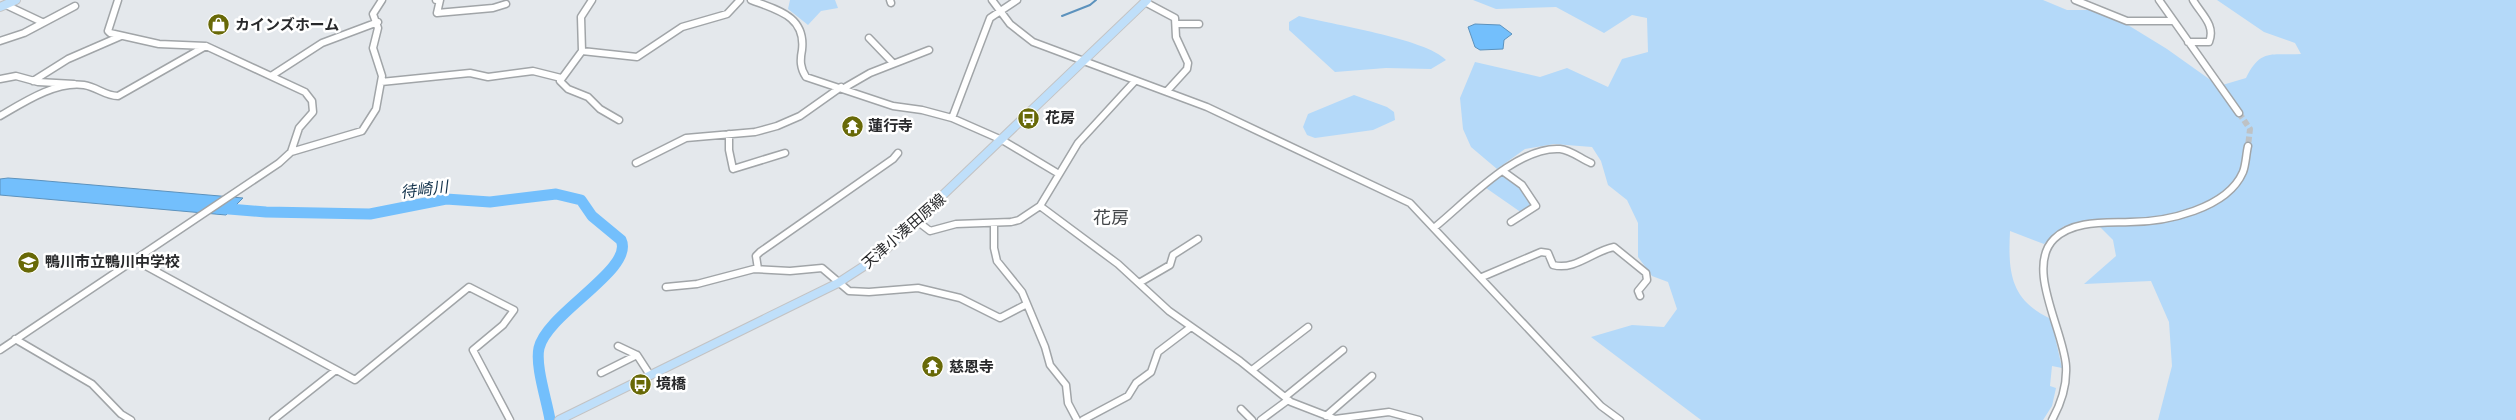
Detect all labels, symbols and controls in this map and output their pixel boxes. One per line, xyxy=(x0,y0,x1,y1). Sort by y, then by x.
shop icon: カインズホーム xyxy=(207,13,231,37)
place label: カインズホーム xyxy=(235,15,339,33)
bus stop icon: 花房 xyxy=(1017,106,1041,130)
place label: 花房 xyxy=(1045,108,1075,126)
temple icon: 蓮行寺 xyxy=(840,114,864,138)
place label: 蓮行寺 xyxy=(868,116,913,134)
water label: 待崎川 xyxy=(399,176,451,202)
street label: 天津小湊田原線 xyxy=(858,189,949,271)
district label: 花房 xyxy=(1093,206,1129,228)
school or university icon: 鴨川市立鴨川中学校 xyxy=(17,250,41,274)
place label: 鴨川市立鴨川中学校 xyxy=(45,252,180,270)
temple icon: 慈恩寺 xyxy=(921,355,945,379)
place label: 慈恩寺 xyxy=(949,357,994,375)
bus stop icon: 境橋 xyxy=(628,372,652,396)
place label: 境橋 xyxy=(656,374,687,392)

